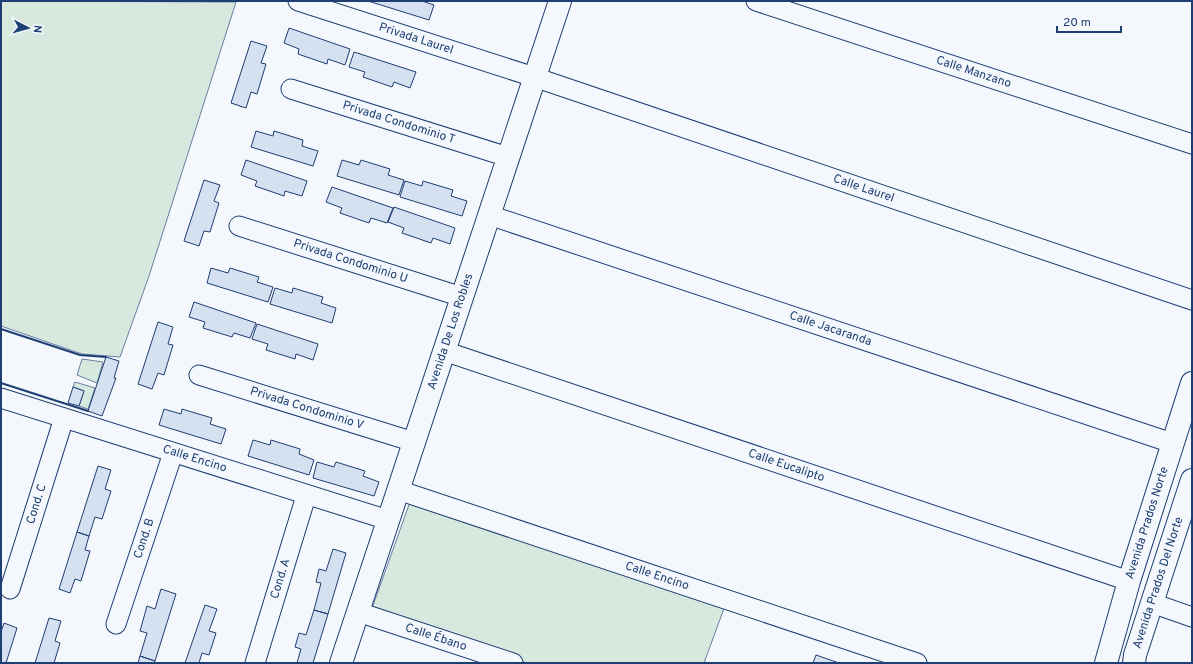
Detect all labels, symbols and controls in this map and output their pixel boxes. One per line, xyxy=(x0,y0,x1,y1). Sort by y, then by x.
north arrow xyxy=(8,8,48,48)
scale bar xyxy=(1057,8,1121,34)
text: 20 m xyxy=(1063,15,1091,31)
street label: Privada Laurel xyxy=(377,20,455,58)
text: N xyxy=(30,24,44,34)
street label: Calle Manzano xyxy=(934,53,1014,92)
street label: Privada Condominio T xyxy=(340,98,457,148)
street label: Calle Laurel xyxy=(831,171,896,206)
street label: Privada Condominio U xyxy=(291,236,410,287)
street label: Avenida De Los Robles xyxy=(424,272,477,392)
street label: Calle Jacaranda xyxy=(787,308,874,350)
street label: Privada Condominio V xyxy=(248,383,366,434)
street label: Calle Encino xyxy=(160,441,229,477)
street label: Calle Eucalipto xyxy=(746,446,827,486)
street label: Avenida Prados Norte xyxy=(1122,465,1173,581)
street label: Cond. C xyxy=(23,482,51,526)
street label: Avenida Prados Del Norte xyxy=(1130,515,1187,651)
street label: Cond. B xyxy=(130,516,159,561)
street label: Cond. A xyxy=(267,557,294,601)
street label: Calle Encino xyxy=(623,558,691,595)
street label: Calle Ébano xyxy=(403,620,469,655)

